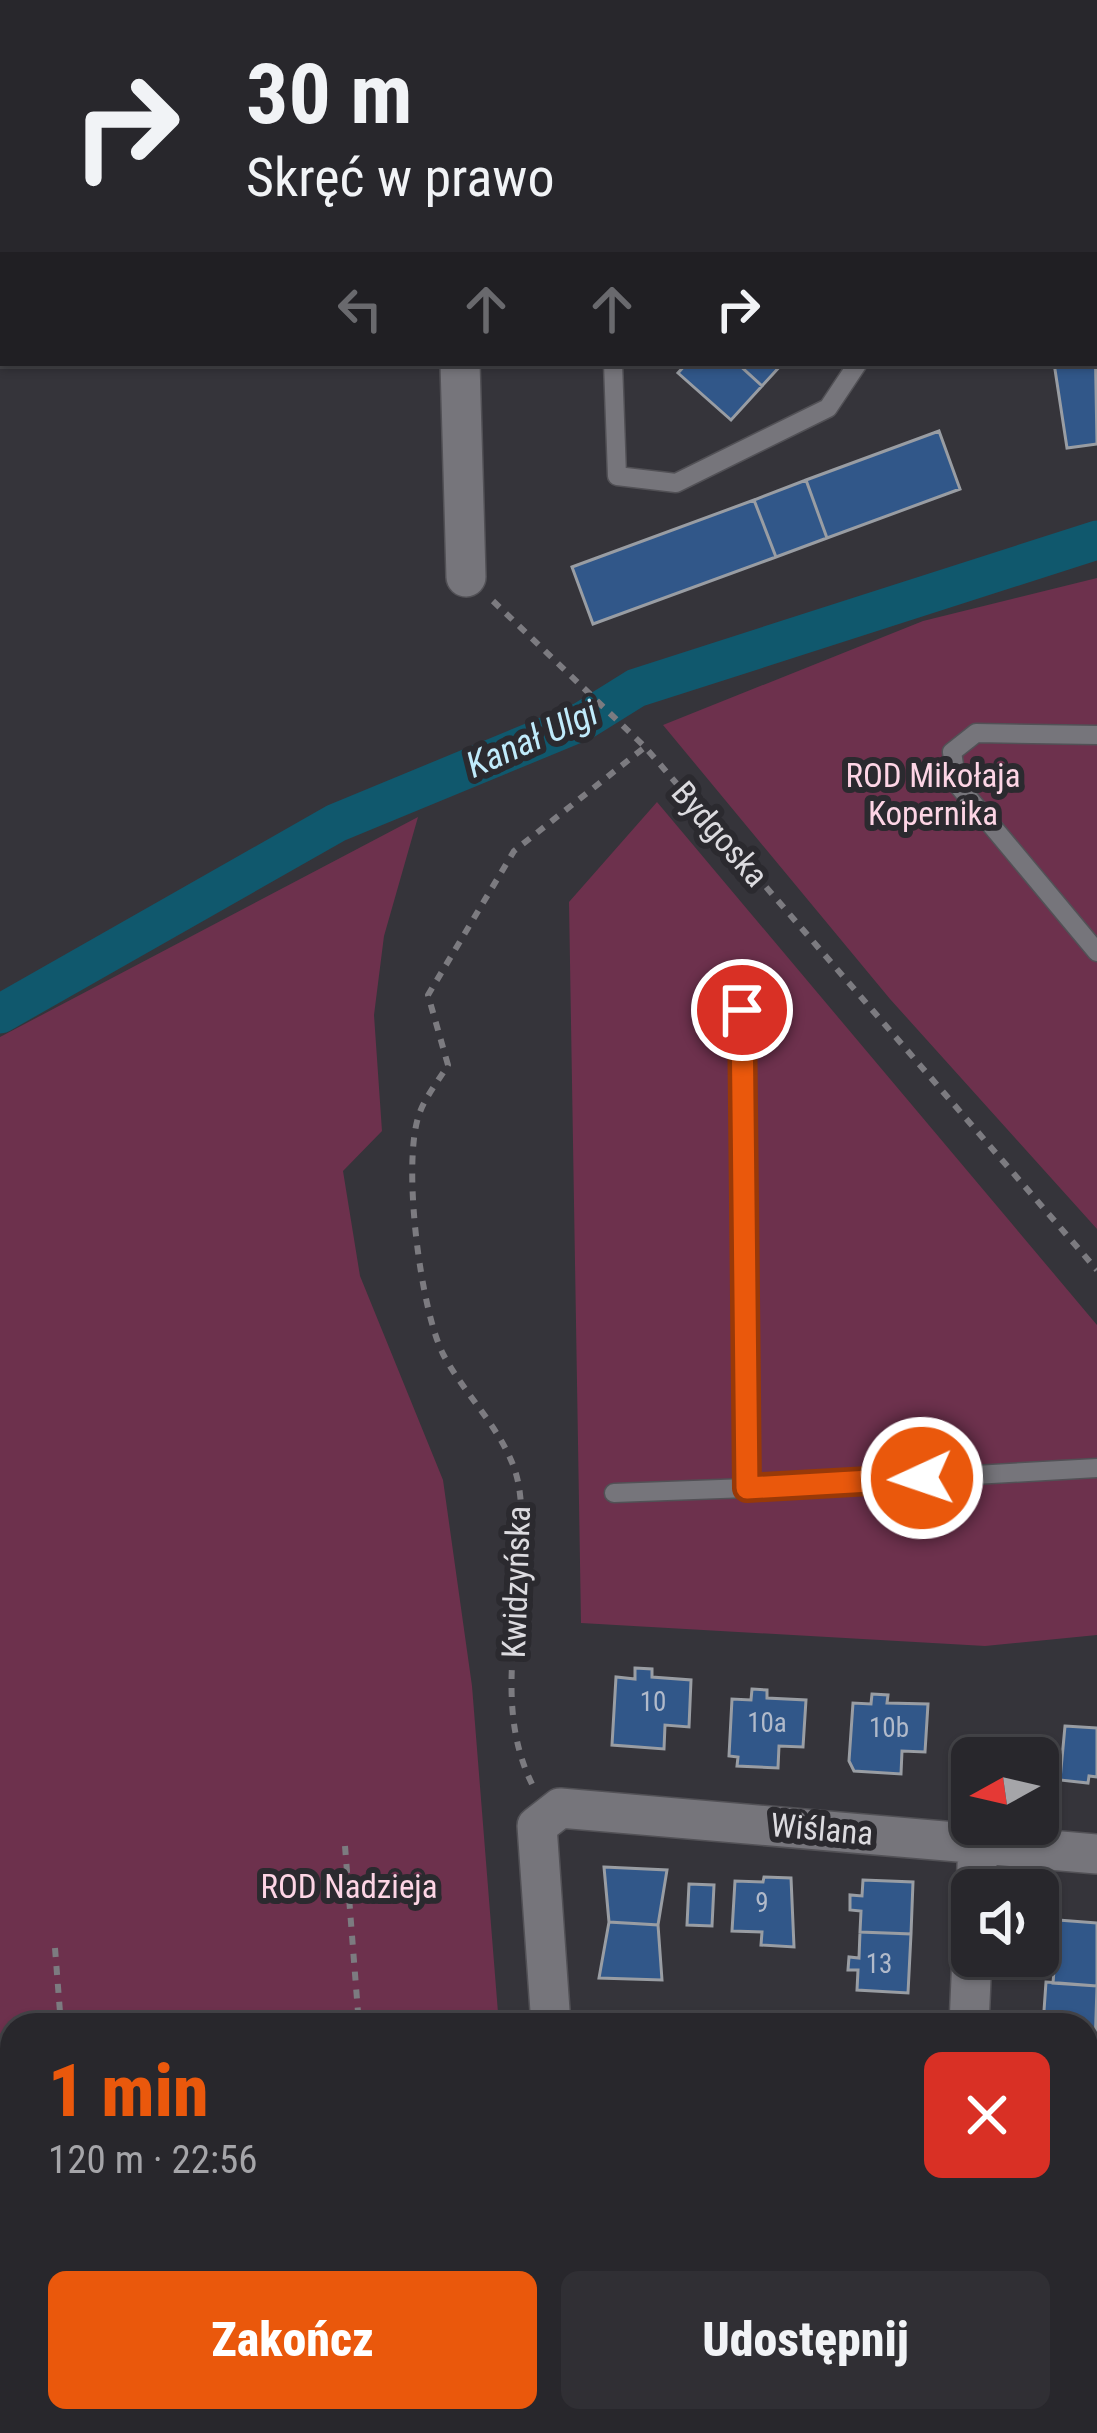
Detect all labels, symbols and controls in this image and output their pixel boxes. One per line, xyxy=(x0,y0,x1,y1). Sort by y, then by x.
text: 30 m xyxy=(246,45,413,144)
icon: right xyxy=(48,48,204,204)
text: Skręć w prawo xyxy=(246,146,555,209)
icon: left xyxy=(327,276,393,342)
icon: ahead xyxy=(453,276,519,342)
icon: ahead xyxy=(579,276,645,342)
icon: right xyxy=(705,276,771,342)
water label: Kanał Ulgi xyxy=(460,691,605,787)
park label: ROD Mikołaja Kopernika xyxy=(846,756,1020,833)
street label: Bydgoska xyxy=(664,773,776,895)
pin xyxy=(691,959,793,1061)
icon: arrive xyxy=(709,977,775,1043)
position arrow xyxy=(859,1415,985,1541)
street label: Kwidzyńska xyxy=(494,1505,538,1659)
house number: 10 xyxy=(640,1686,666,1718)
house number: 10a xyxy=(747,1707,787,1739)
house number: 10b xyxy=(869,1712,909,1744)
north arrow xyxy=(951,1737,1059,1845)
map controls xyxy=(951,1737,1059,1977)
street label: Wiślana xyxy=(769,1805,875,1853)
park label: ROD Nadzieja xyxy=(260,1867,438,1906)
button: sound xyxy=(951,1869,1059,1977)
house number: 9 xyxy=(755,1887,769,1919)
house number: 13 xyxy=(866,1948,892,1980)
text: 1 min xyxy=(48,2049,209,2134)
button: close xyxy=(924,2052,1050,2178)
text: 120 m · 22:56 xyxy=(48,2137,258,2183)
button: Zakończ xyxy=(48,2271,537,2409)
button: Udostępnij xyxy=(561,2271,1050,2409)

